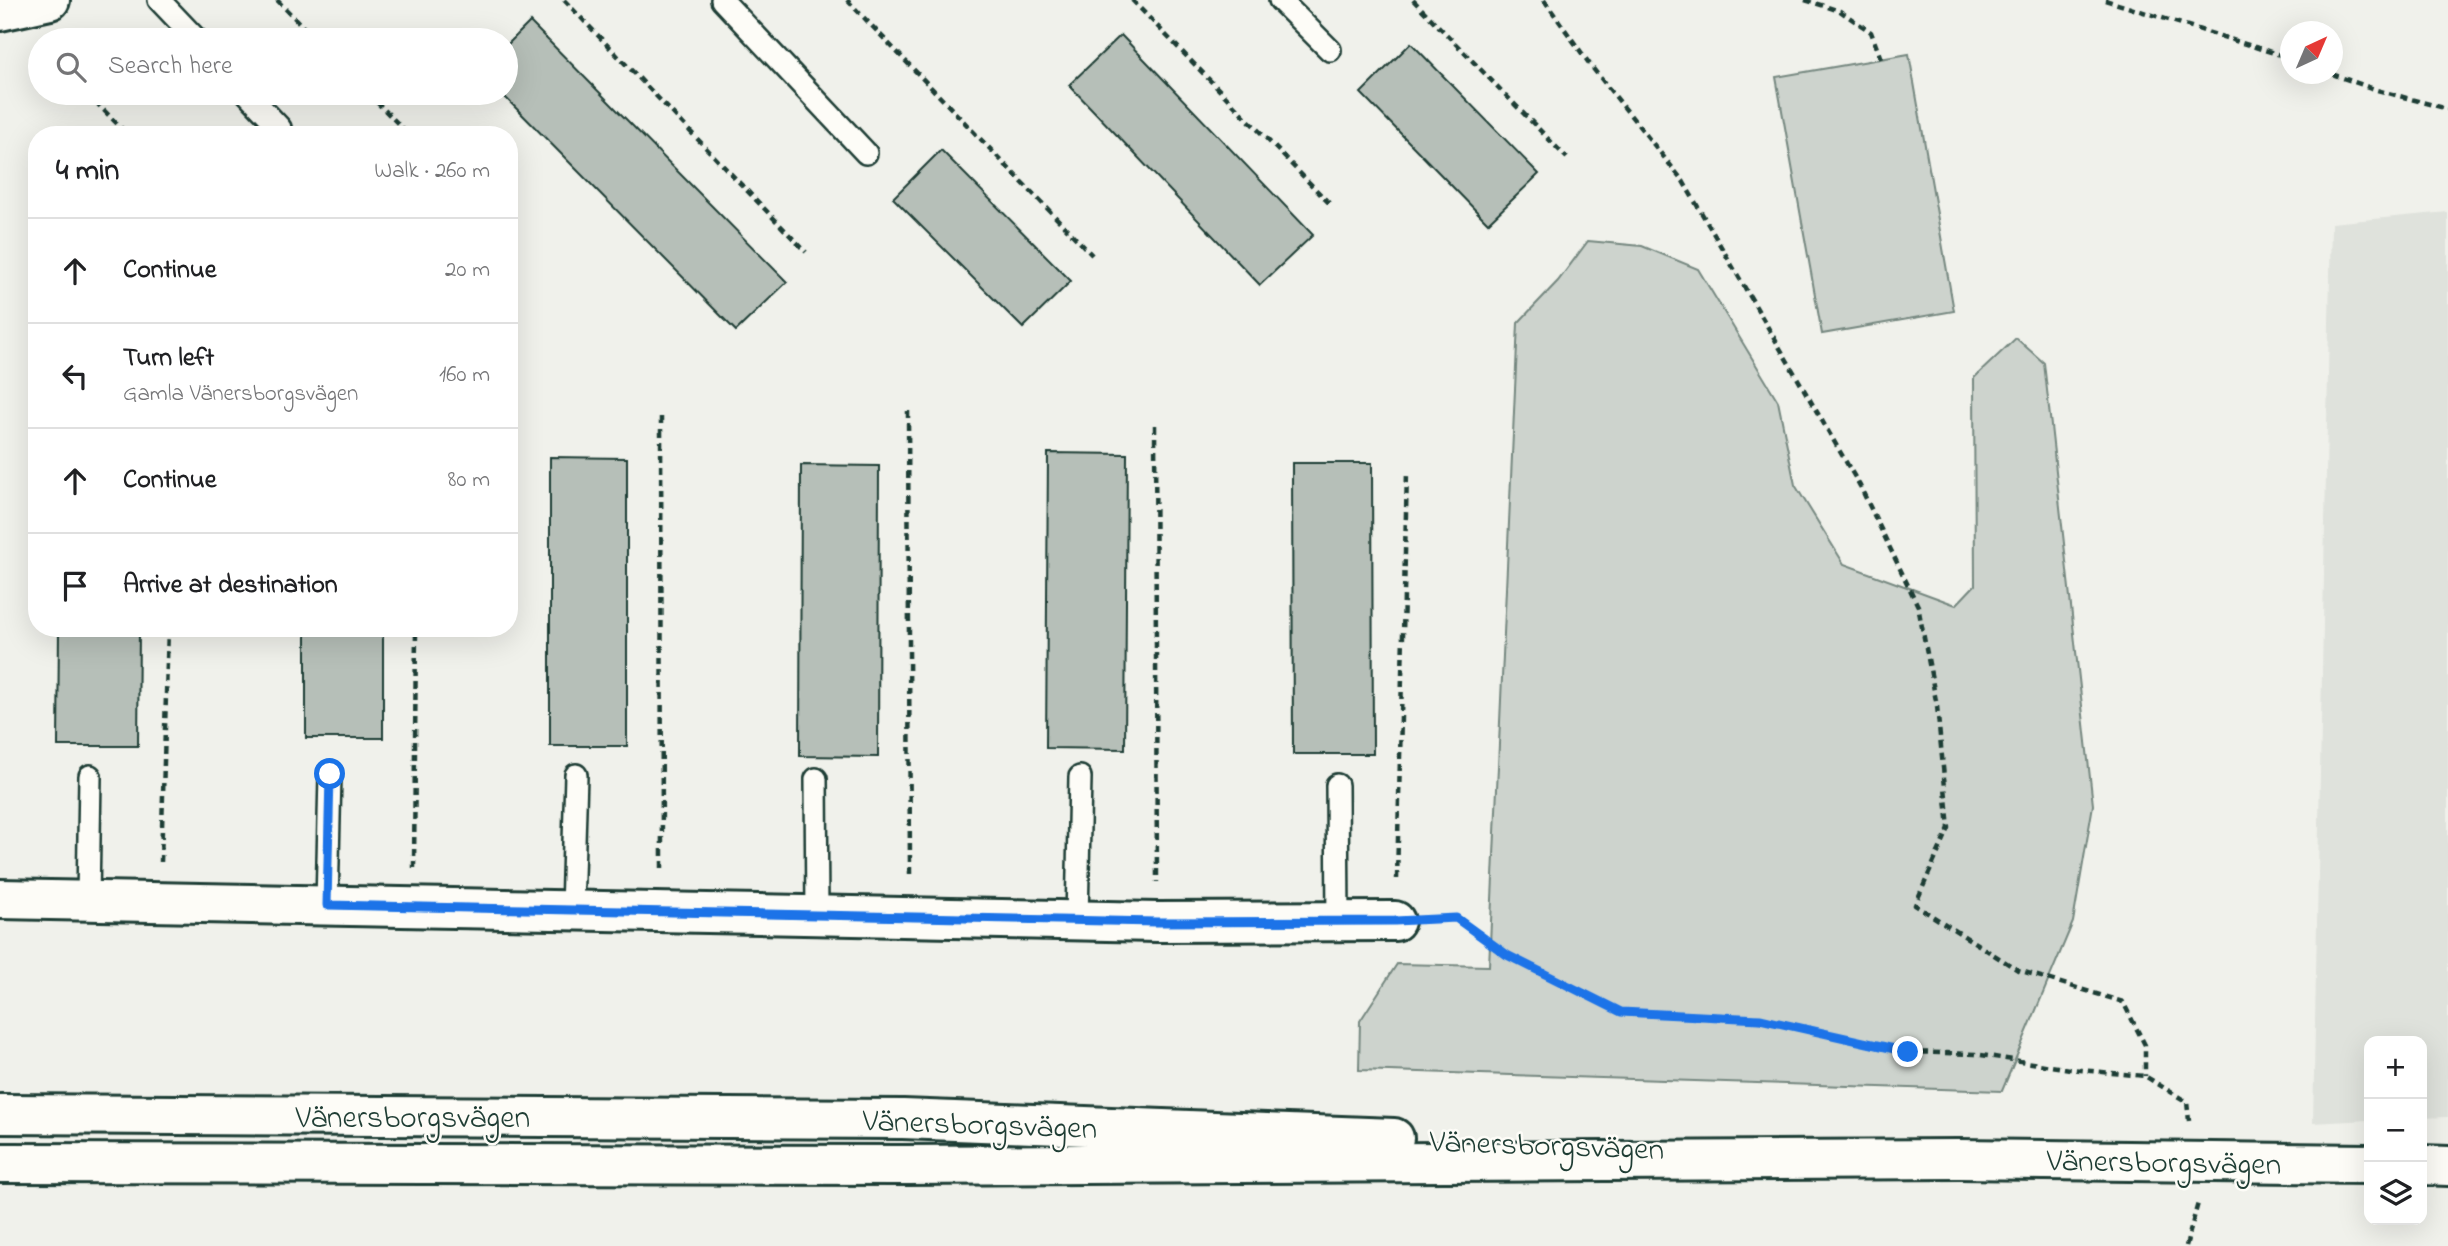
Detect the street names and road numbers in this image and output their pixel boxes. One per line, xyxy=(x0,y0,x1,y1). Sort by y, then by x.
street label: Vänersborgsvägen xyxy=(295,1096,530,1143)
street label: Vänersborgsvägen xyxy=(861,1099,1098,1154)
street label: Vänersborgsvägen xyxy=(1428,1120,1665,1175)
street label: Vänersborgsvägen xyxy=(2045,1139,2282,1190)

